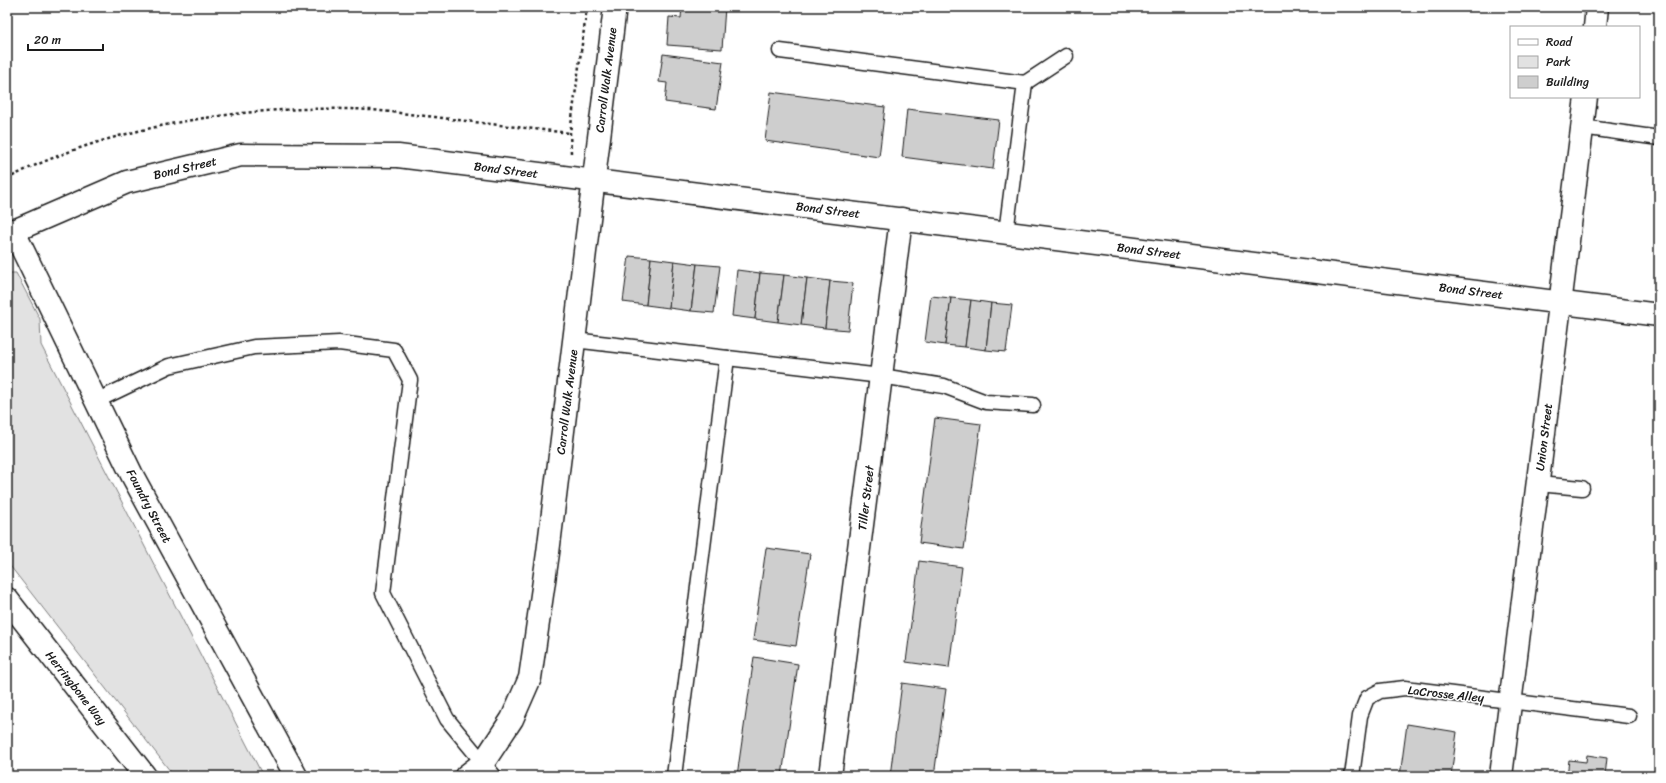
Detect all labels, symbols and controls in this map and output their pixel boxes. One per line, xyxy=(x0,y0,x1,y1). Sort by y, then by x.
scale bar xyxy=(28,26,103,52)
street label: Carroll Walk Avenue xyxy=(589,26,623,134)
legend xyxy=(1510,26,1640,98)
text: 20 m xyxy=(34,29,61,51)
text: Road xyxy=(1546,31,1573,53)
text: Park xyxy=(1546,51,1571,73)
text: Building xyxy=(1546,71,1589,93)
street label: Bond Street xyxy=(151,150,219,186)
street label: Bond Street xyxy=(473,155,539,185)
street label: Bond Street xyxy=(795,195,861,225)
street label: Bond Street xyxy=(1116,236,1182,266)
street label: Bond Street xyxy=(1438,276,1504,306)
street label: Carroll Walk Avenue xyxy=(550,348,584,456)
street label: Union Street xyxy=(1529,402,1559,472)
street label: Tiller Street xyxy=(851,463,881,532)
street label: Foundry Street xyxy=(120,465,178,547)
street label: Herringbone Way xyxy=(40,646,113,731)
street label: LaCrosse Alley xyxy=(1407,679,1486,709)

